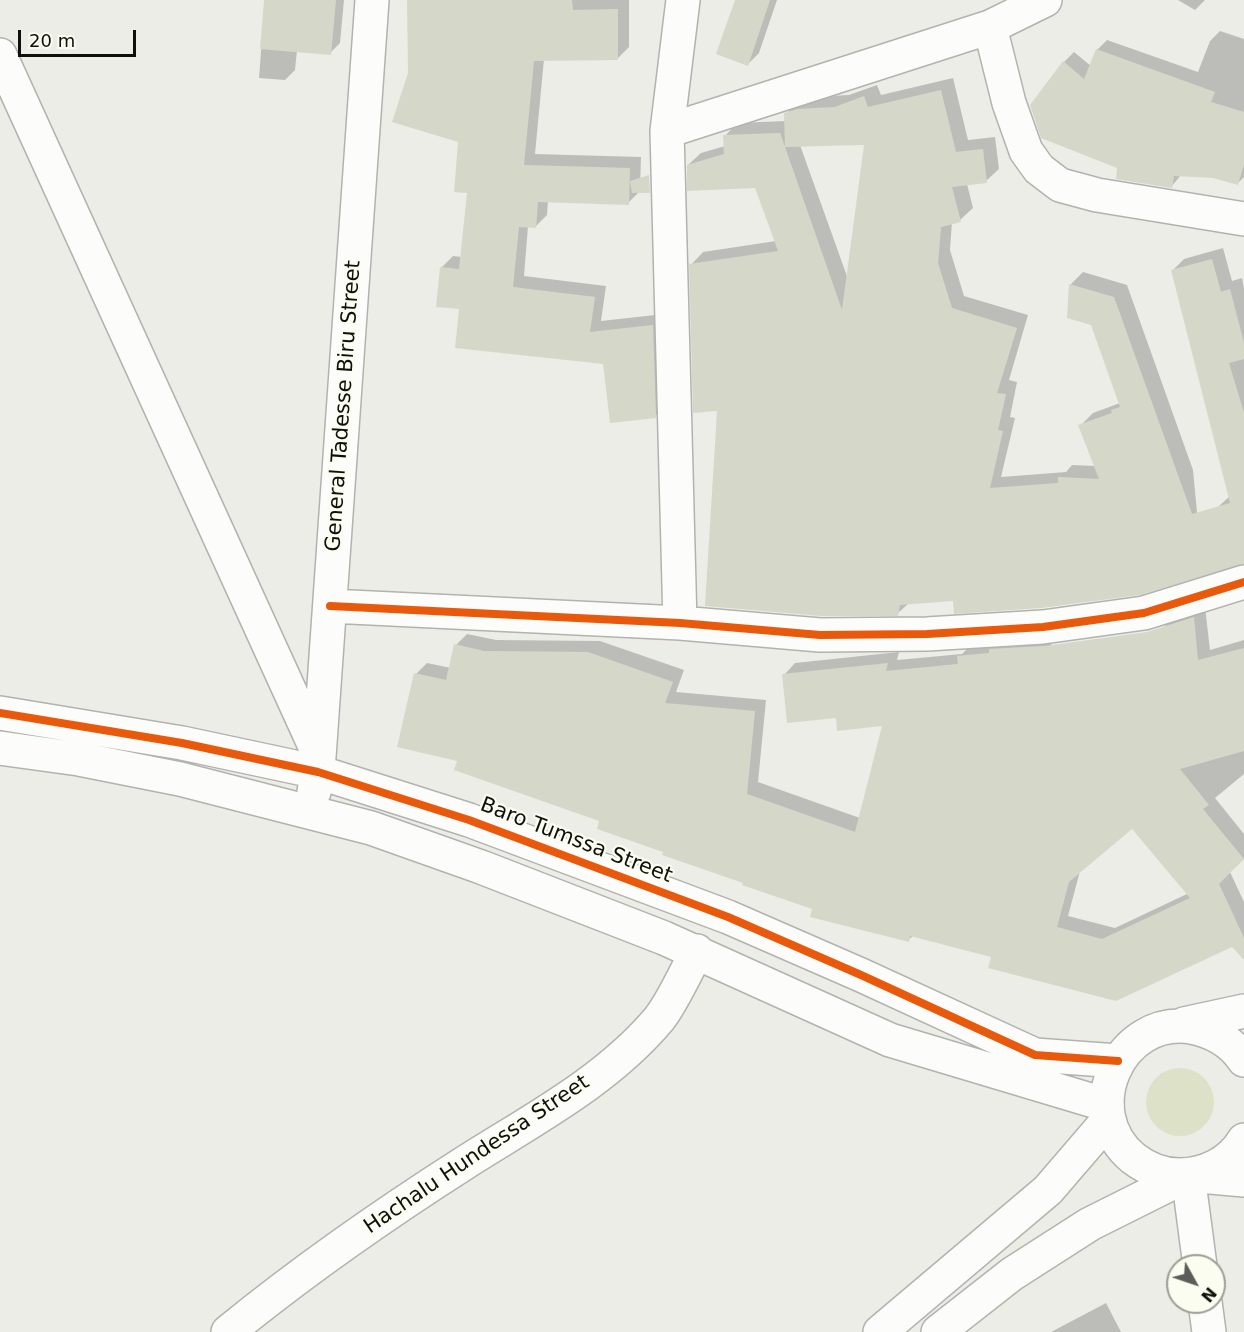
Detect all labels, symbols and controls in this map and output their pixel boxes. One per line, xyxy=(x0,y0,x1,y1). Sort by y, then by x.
scale bar xyxy=(21,18,140,56)
text: 20 m xyxy=(29,30,75,51)
street label: General Tadesse Biru Street xyxy=(321,259,367,553)
street label: Baro Tumssa Street xyxy=(476,793,676,889)
street label: Hachalu Hundessa Street xyxy=(360,1070,594,1240)
north arrow xyxy=(1166,1254,1226,1314)
text: N xyxy=(1197,1283,1220,1306)

